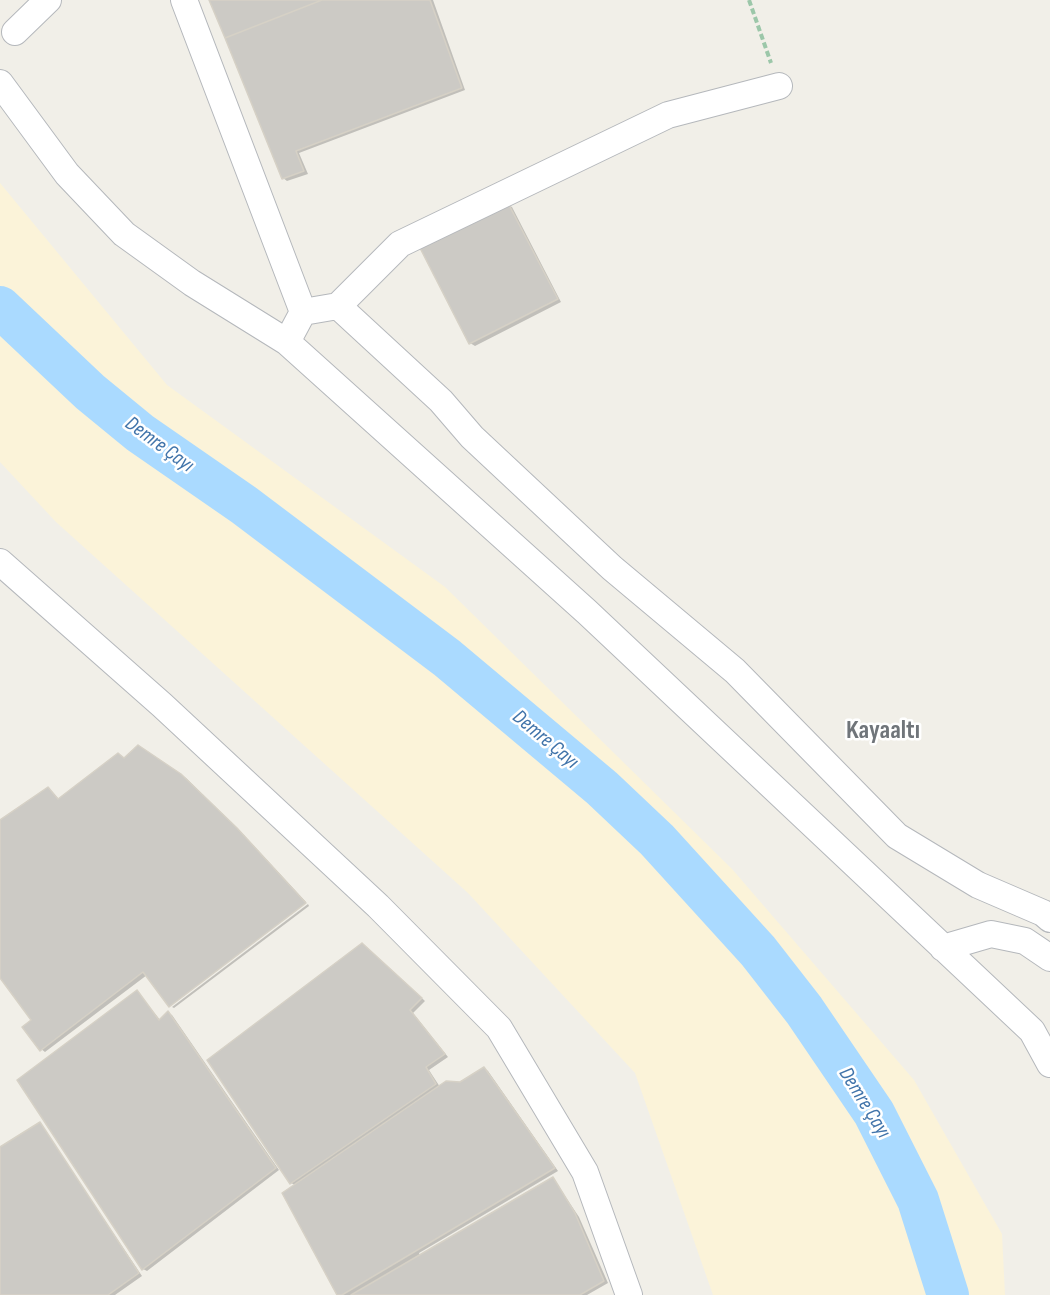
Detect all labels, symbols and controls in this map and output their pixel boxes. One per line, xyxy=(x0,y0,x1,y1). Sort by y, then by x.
water label: Demre Çayı xyxy=(120,412,198,478)
water label: Demre Çayı xyxy=(507,705,583,775)
district label: Kayaaltı xyxy=(846,715,920,747)
water label: Demre Çayı xyxy=(832,1063,896,1143)

